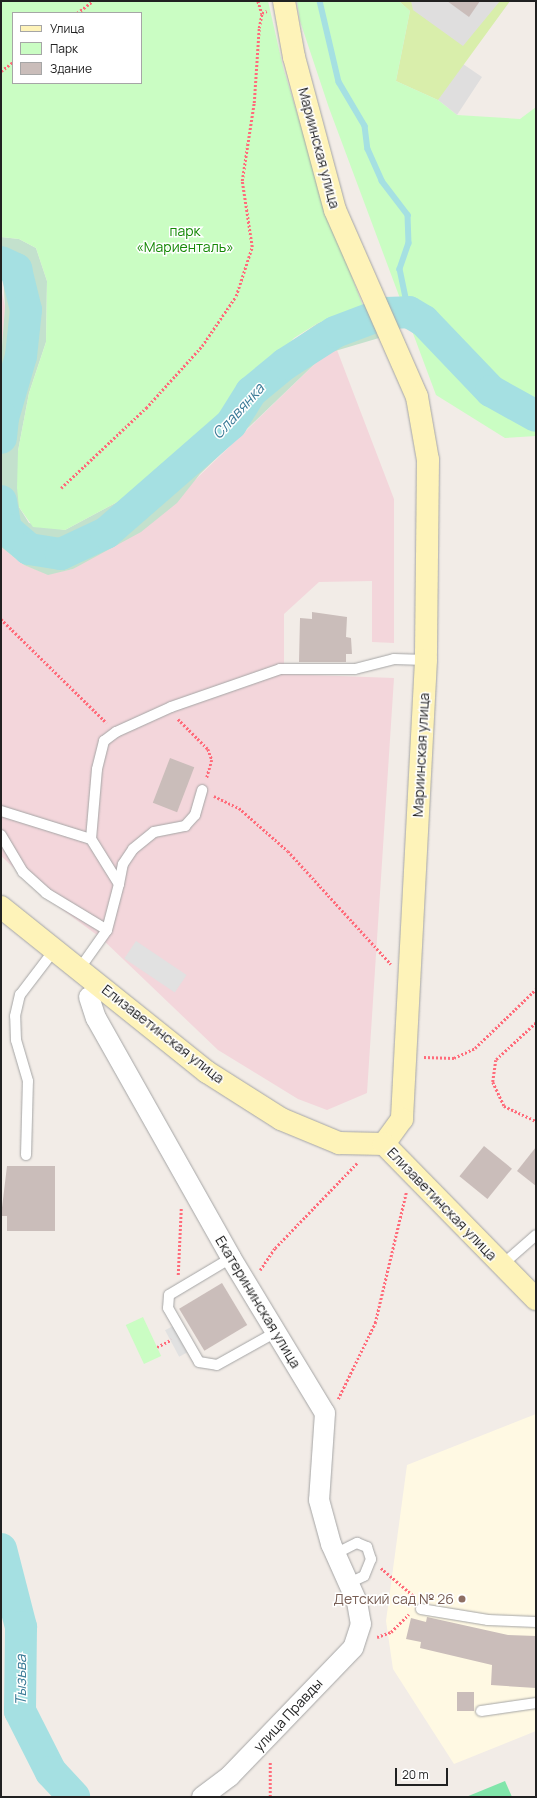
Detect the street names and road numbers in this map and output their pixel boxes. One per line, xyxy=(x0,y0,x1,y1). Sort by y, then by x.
street label: Мариинская улица xyxy=(295,86,343,210)
street label: Мариинская улица xyxy=(409,692,433,818)
street label: Елизаветинская улица xyxy=(99,981,227,1087)
street label: Елизаветинская улица xyxy=(384,1144,500,1264)
street label: Екатерининская улица xyxy=(212,1233,304,1371)
street label: улица Правды xyxy=(250,1675,326,1755)

